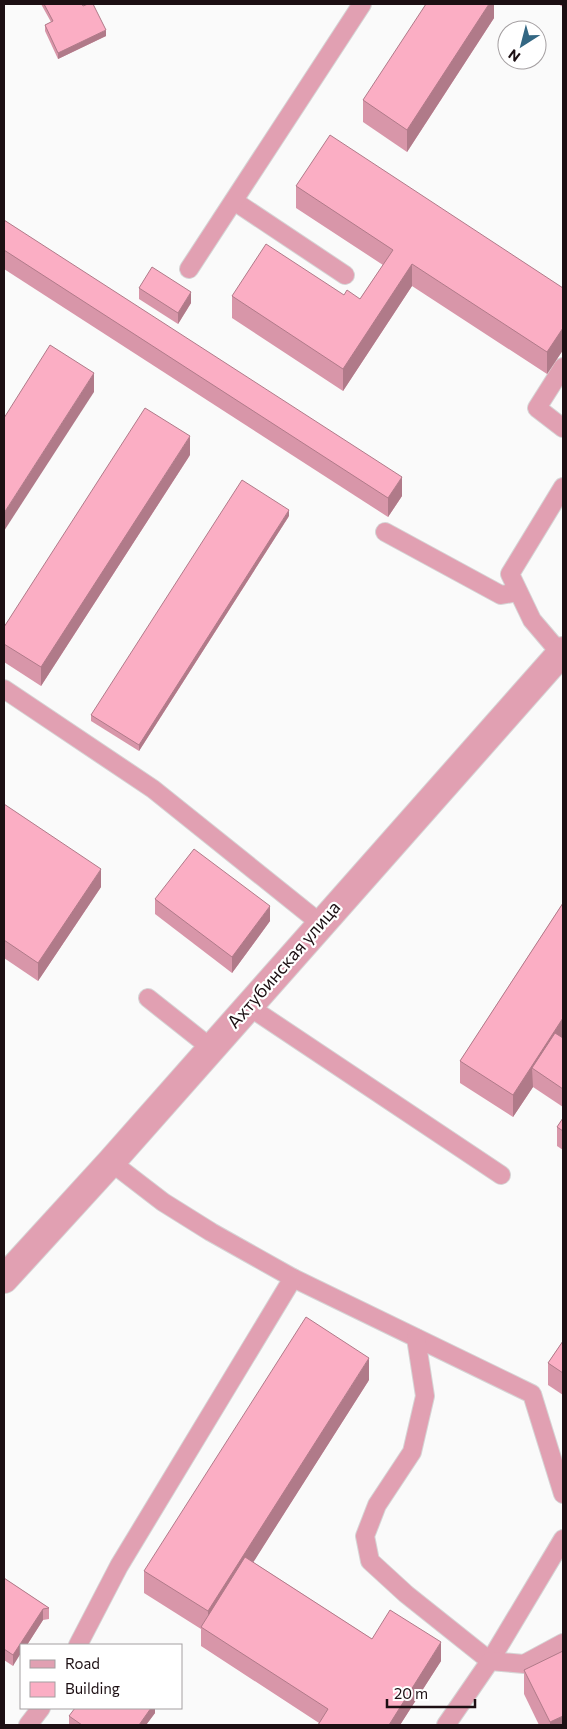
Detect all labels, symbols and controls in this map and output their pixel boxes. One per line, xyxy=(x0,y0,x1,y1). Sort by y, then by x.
north arrow xyxy=(497,20,547,70)
text: N xyxy=(505,46,523,66)
street label: Ахтубинская улица xyxy=(222,896,344,1032)
legend xyxy=(20,1644,182,1709)
text: Road xyxy=(65,1654,100,1672)
scale bar xyxy=(387,1676,474,1708)
text: Building xyxy=(65,1679,120,1697)
text: 20 m xyxy=(394,1684,428,1702)

